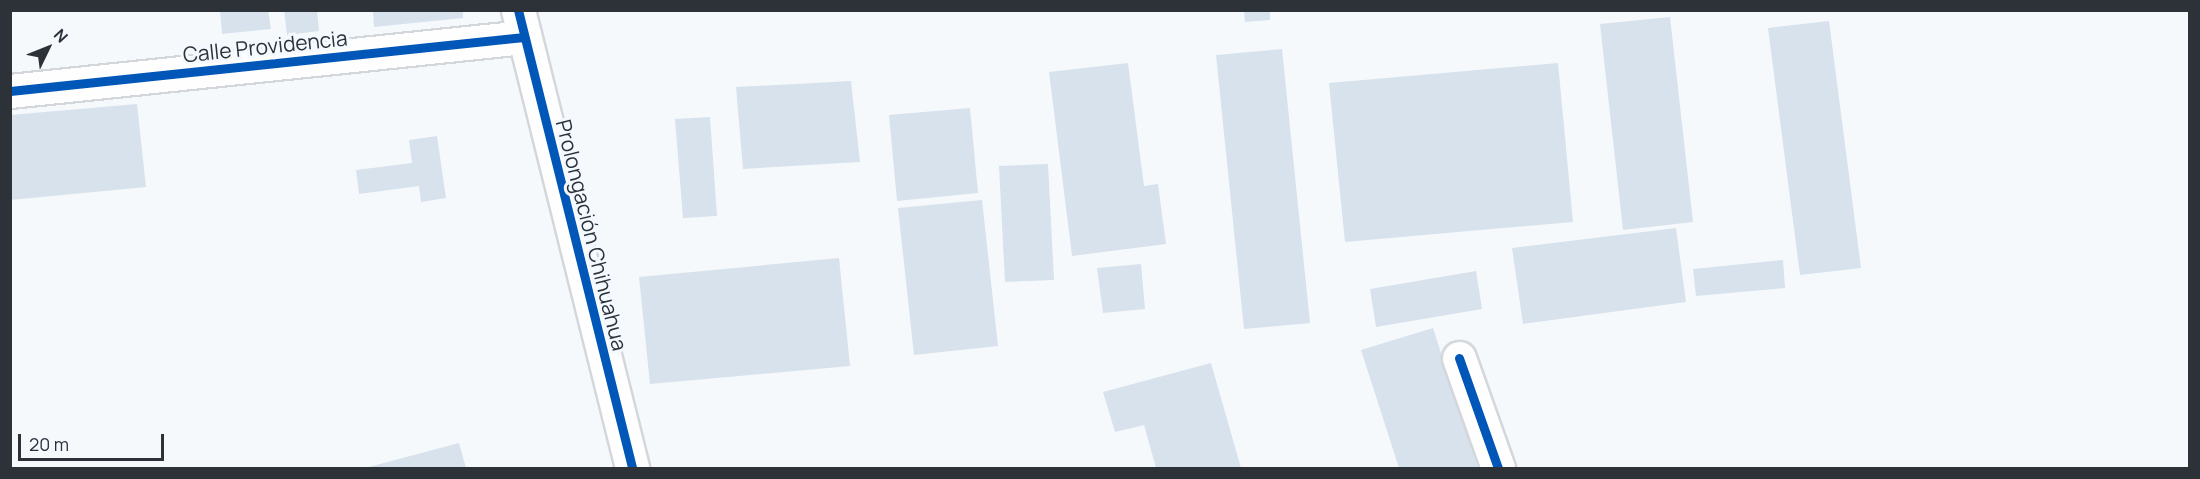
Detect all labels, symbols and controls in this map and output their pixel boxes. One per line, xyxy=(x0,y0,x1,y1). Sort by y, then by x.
north arrow xyxy=(18,18,78,78)
text: N xyxy=(49,24,73,47)
street label: Calle Providencia xyxy=(181,25,349,67)
street label: Prolongación Chihuahua xyxy=(551,117,633,353)
scale bar xyxy=(21,422,166,460)
text: 20 m xyxy=(29,432,69,456)

